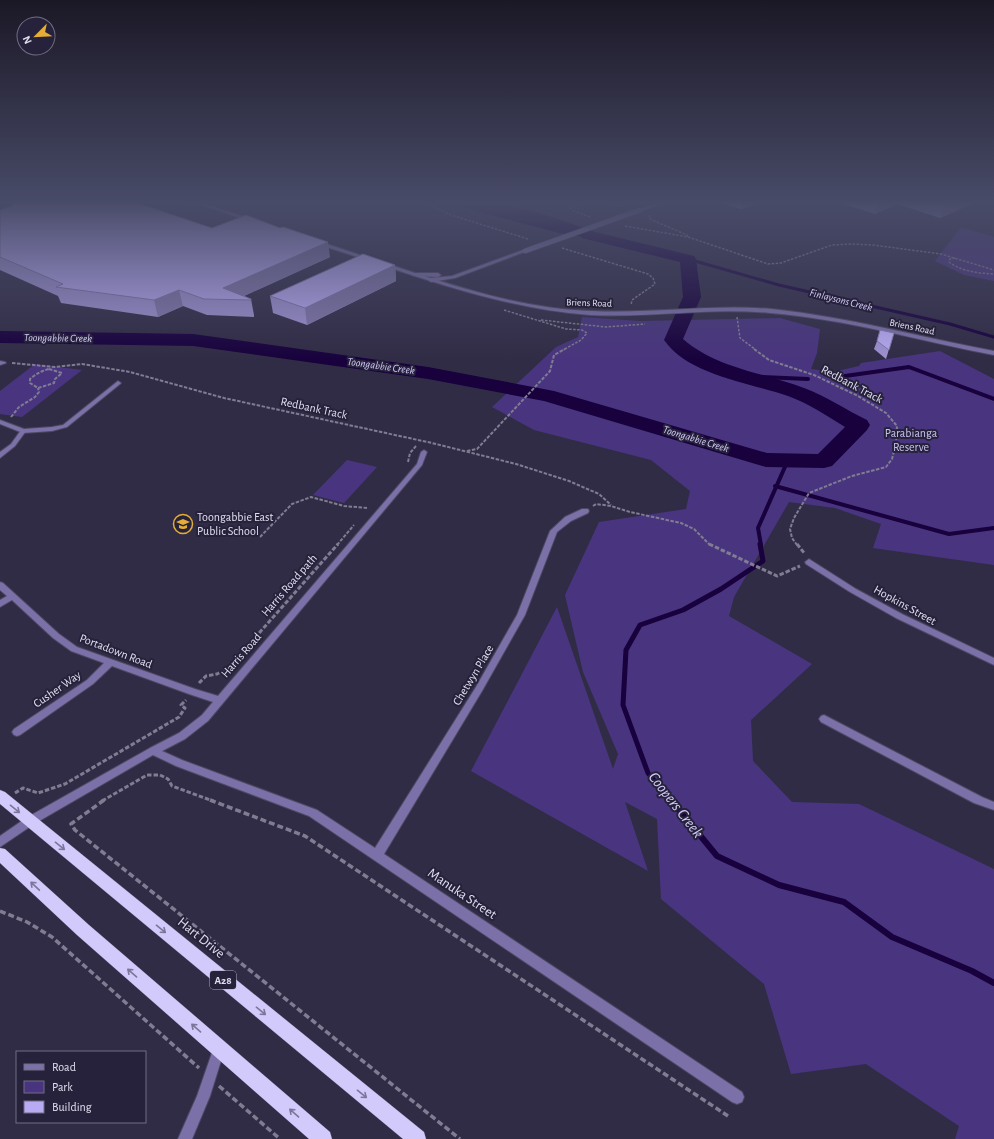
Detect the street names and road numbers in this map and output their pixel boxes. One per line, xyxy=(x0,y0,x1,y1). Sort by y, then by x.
street label: Briens Road xyxy=(566,297,612,309)
street label: Briens Road xyxy=(888,317,936,337)
street label: Redbank Track xyxy=(819,363,885,405)
street label: Redbank Track xyxy=(280,395,349,421)
street label: Harris Road path xyxy=(259,552,319,618)
street label: Hopkins Street xyxy=(872,583,938,627)
street label: Harris Road xyxy=(219,631,263,679)
street label: Portadown Road xyxy=(78,632,154,670)
street label: Chetwyn Place xyxy=(450,643,497,708)
street label: Cusher Way xyxy=(31,668,83,710)
street label: Manuka Street xyxy=(425,866,499,922)
street label: Hart Drive xyxy=(175,915,227,961)
road number: A28 xyxy=(210,971,236,989)

